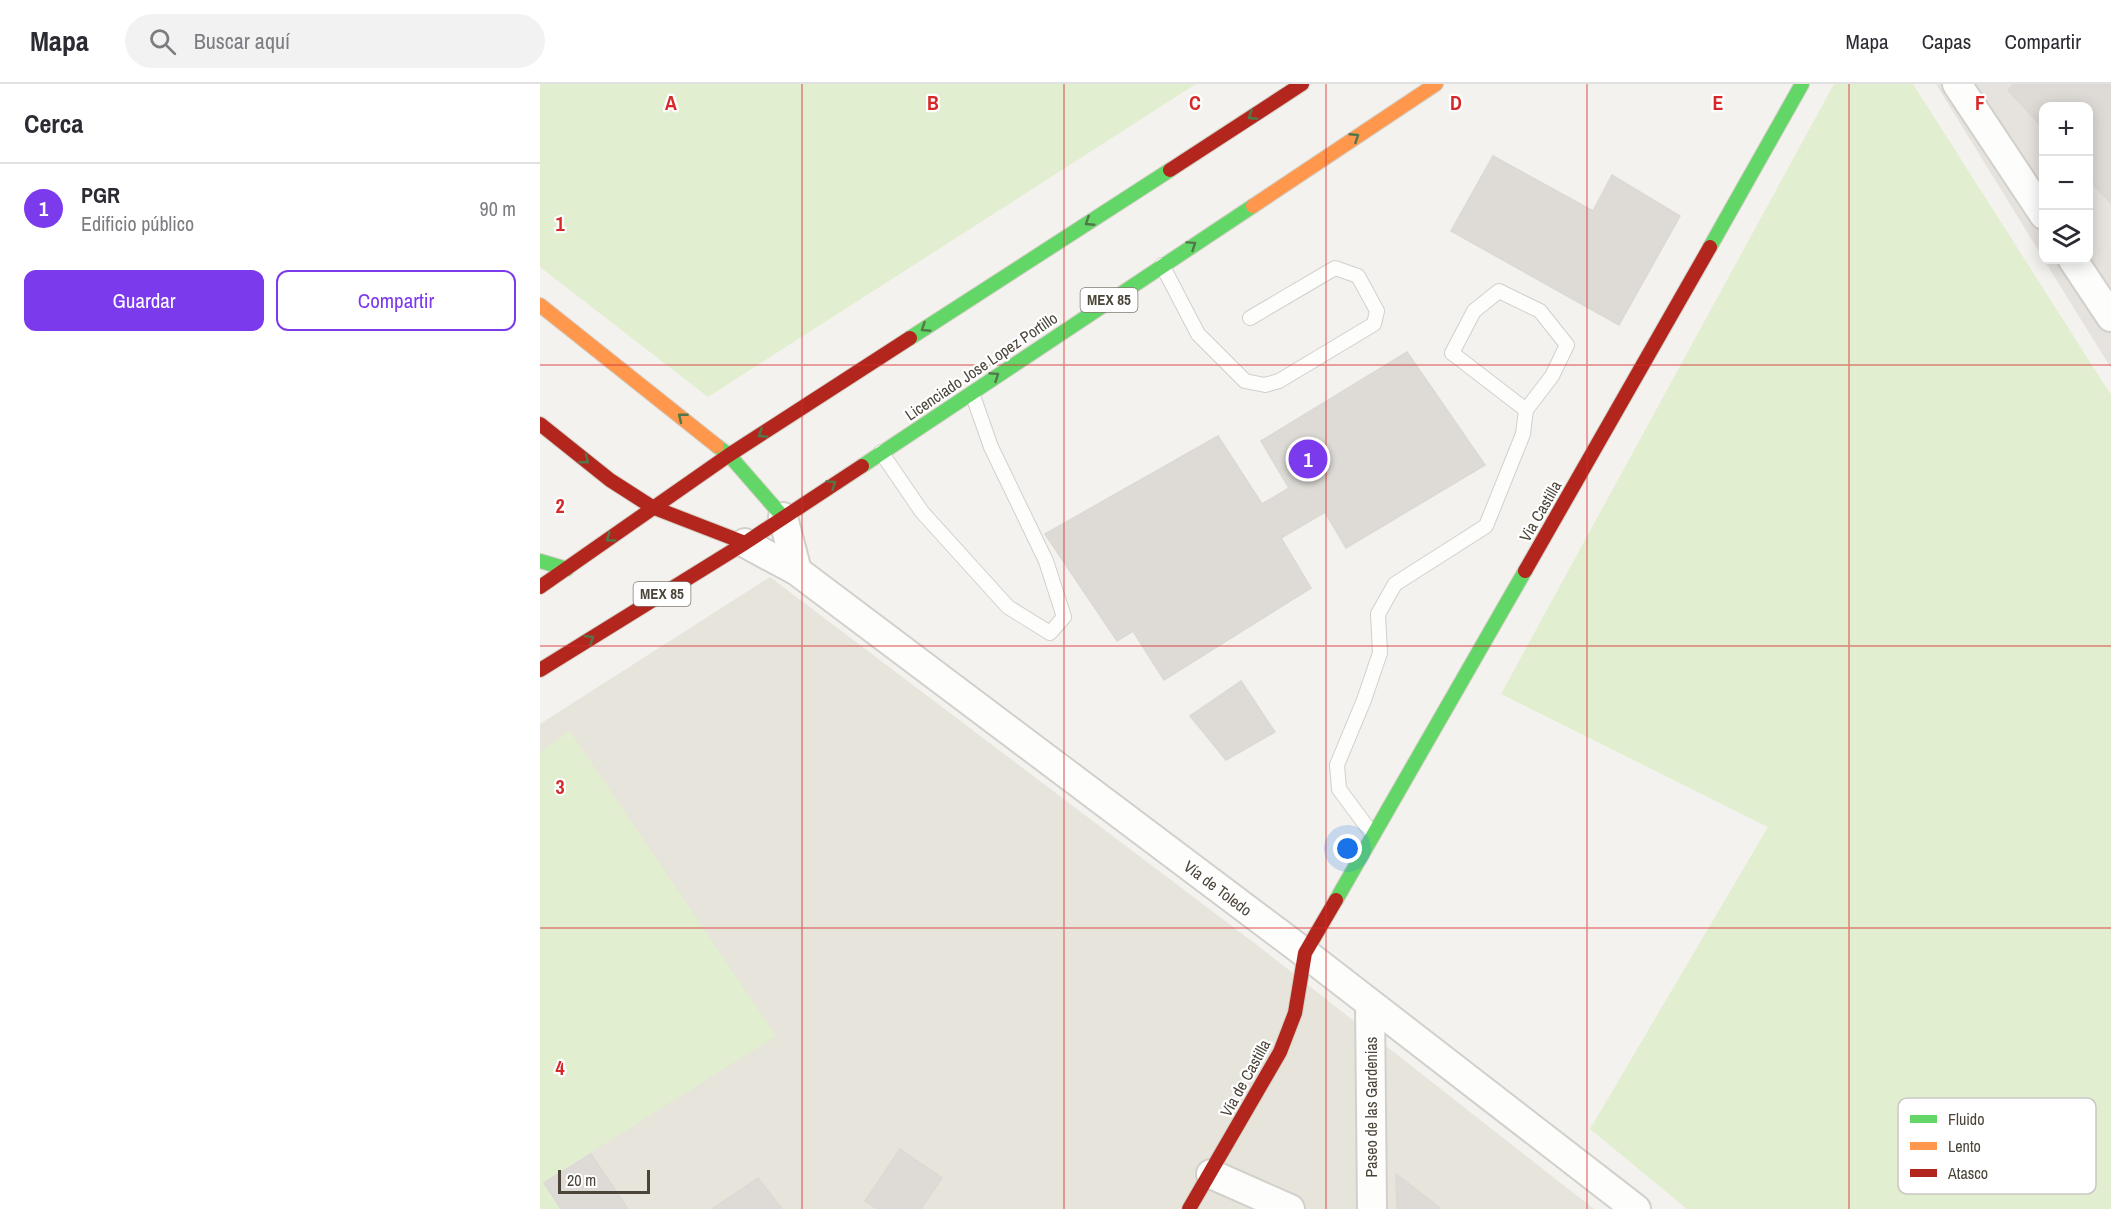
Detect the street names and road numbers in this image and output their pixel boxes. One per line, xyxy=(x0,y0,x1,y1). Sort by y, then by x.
road number: MEX 85 xyxy=(1080,288,1138,312)
street label: Licenciado Jose Lopez Portillo xyxy=(900,307,1062,425)
street label: Via Castilla xyxy=(1514,476,1567,545)
road number: MEX 85 xyxy=(634,582,690,606)
street label: Vía de Toledo xyxy=(1180,855,1256,921)
street label: Vía de Castilla xyxy=(1215,1035,1276,1121)
street label: Paseo de las Gardenias xyxy=(1360,1037,1382,1177)

